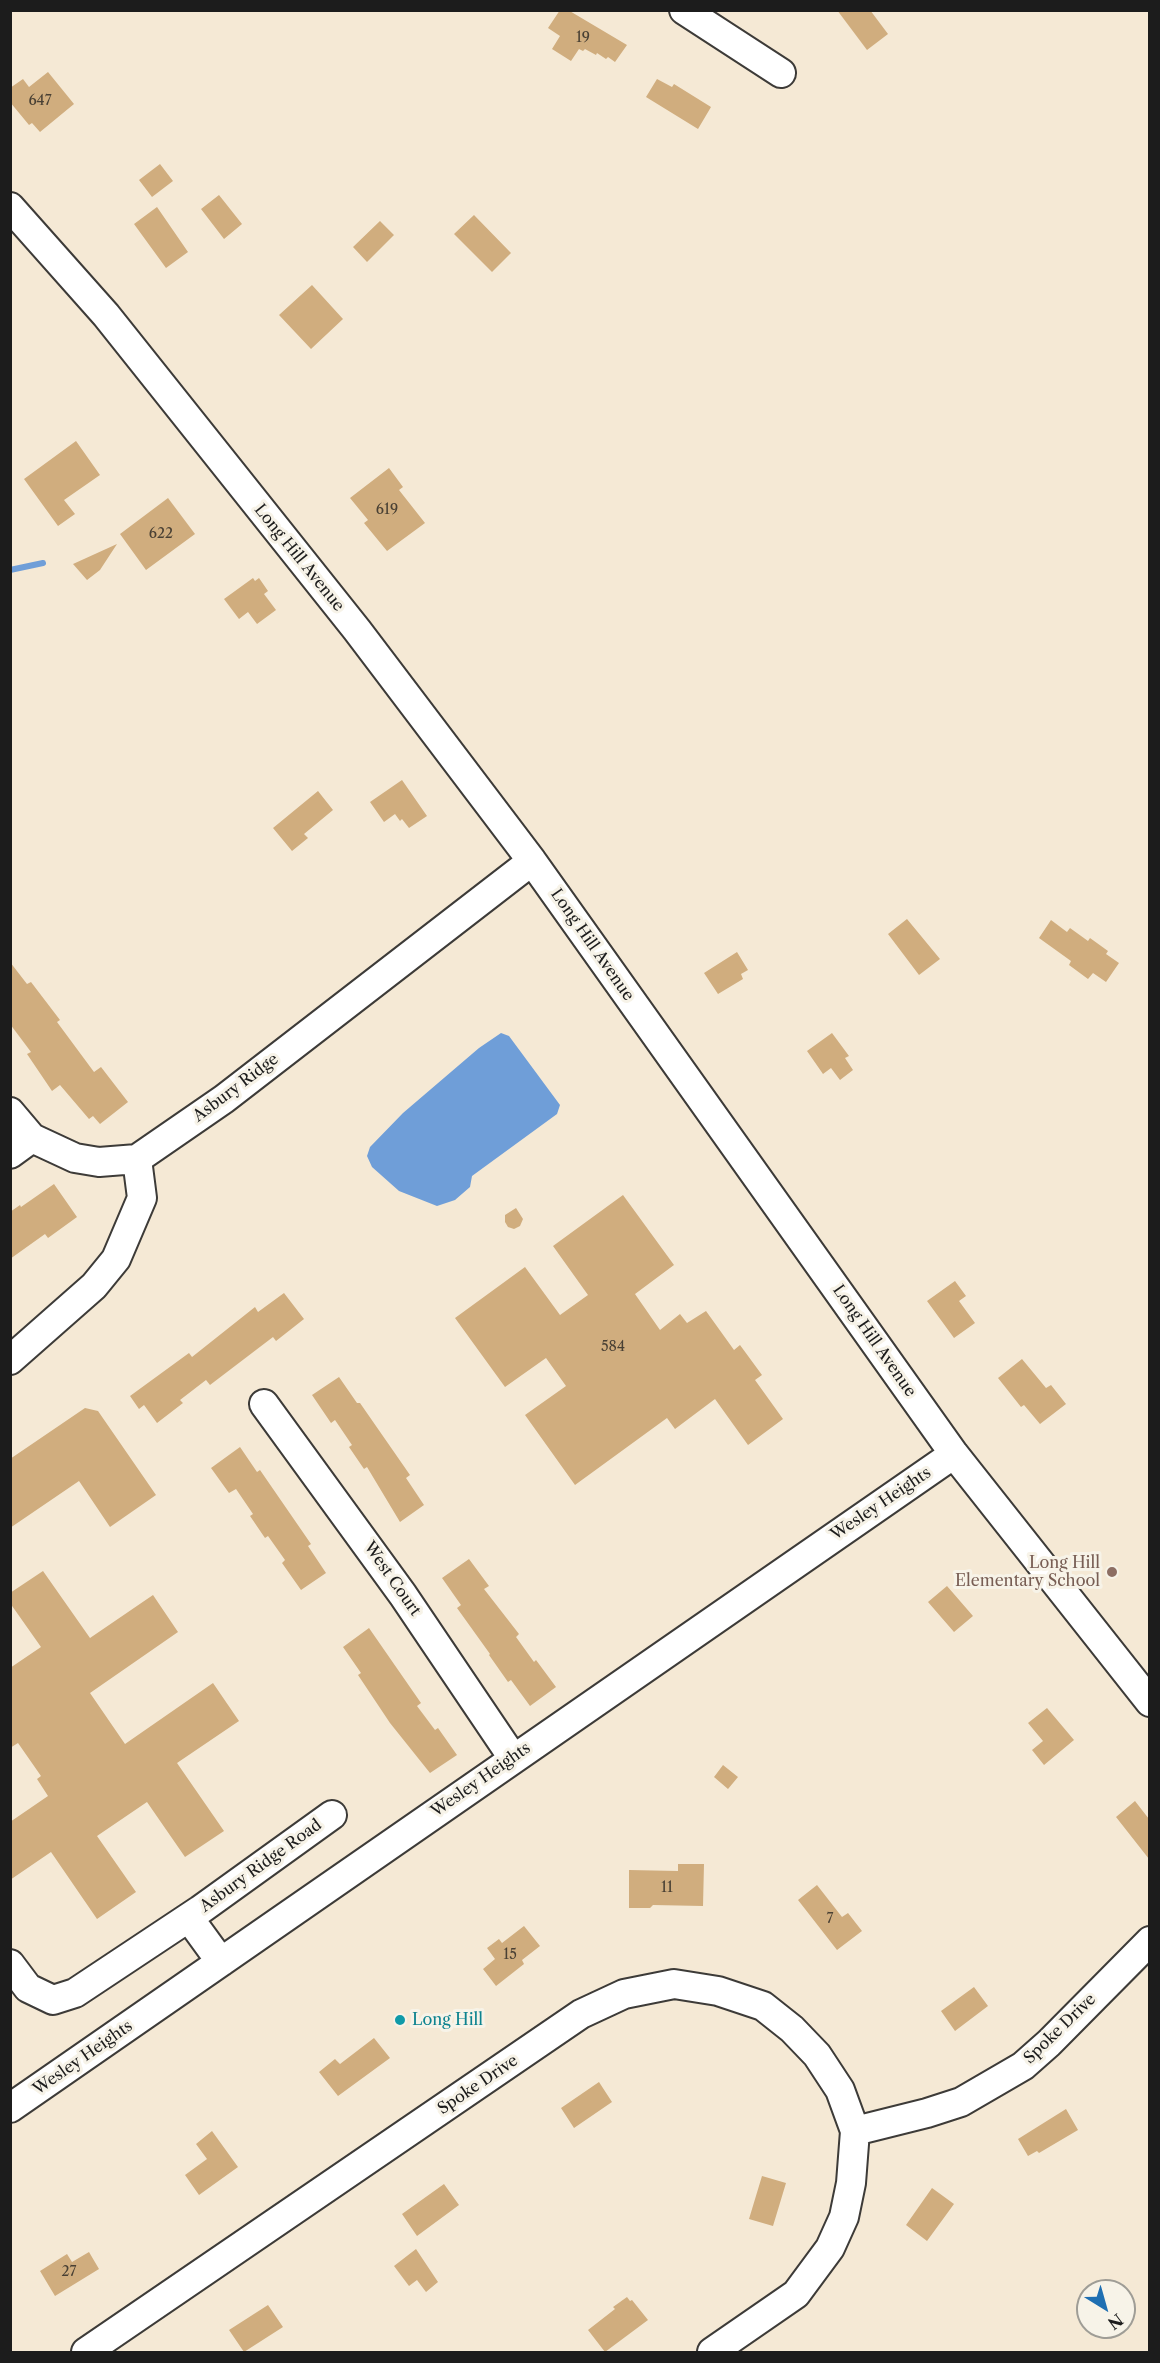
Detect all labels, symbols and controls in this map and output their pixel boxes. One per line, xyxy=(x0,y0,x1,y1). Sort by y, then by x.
house number: 19 xyxy=(576,30,590,46)
house number: 647 xyxy=(28,93,52,109)
street label: Long Hill Avenue xyxy=(250,501,348,615)
house number: 619 xyxy=(376,502,398,518)
house number: 622 xyxy=(149,526,173,542)
street label: Long Hill Avenue xyxy=(546,885,638,1005)
street label: Asbury Ridge xyxy=(190,1050,282,1126)
street label: Long Hill Avenue xyxy=(828,1281,920,1401)
house number: 584 xyxy=(601,1339,625,1355)
street label: Wesley Heights xyxy=(827,1463,935,1545)
street label: West Court xyxy=(359,1538,425,1620)
place label: Long Hill Elementary School xyxy=(955,1553,1100,1591)
marker: Long Hill Elementary School xyxy=(1105,1565,1119,1579)
street label: Wesley Heights xyxy=(428,1739,534,1821)
street label: Asbury Ridge Road xyxy=(196,1815,326,1917)
house number: 11 xyxy=(661,1880,673,1896)
house number: 7 xyxy=(827,1911,833,1927)
house number: 15 xyxy=(503,1947,517,1963)
street label: Spoke Drive xyxy=(1020,1990,1100,2068)
place label: Long Hill xyxy=(412,2010,483,2030)
marker: Long Hill xyxy=(393,2013,407,2027)
street label: Wesley Heights xyxy=(30,2017,136,2099)
street label: Spoke Drive xyxy=(434,2051,522,2119)
house number: 27 xyxy=(62,2264,76,2280)
north arrow xyxy=(1076,2279,1136,2339)
text: N xyxy=(1104,2310,1127,2334)

